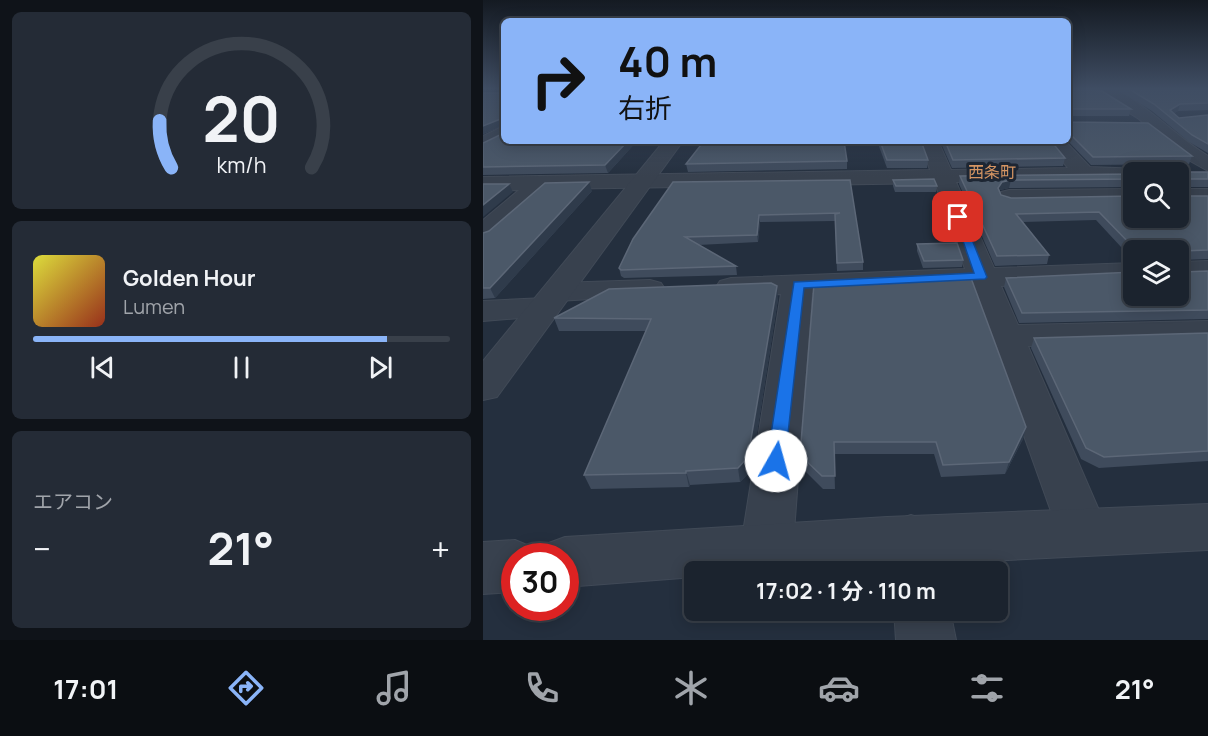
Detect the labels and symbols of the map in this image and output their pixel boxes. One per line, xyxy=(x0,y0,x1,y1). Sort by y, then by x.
district label: 西条町 xyxy=(968,161,1016,183)
pin xyxy=(932,191,983,242)
position arrow xyxy=(744,429,808,493)
speed limit sign: 30 xyxy=(501,543,579,621)

